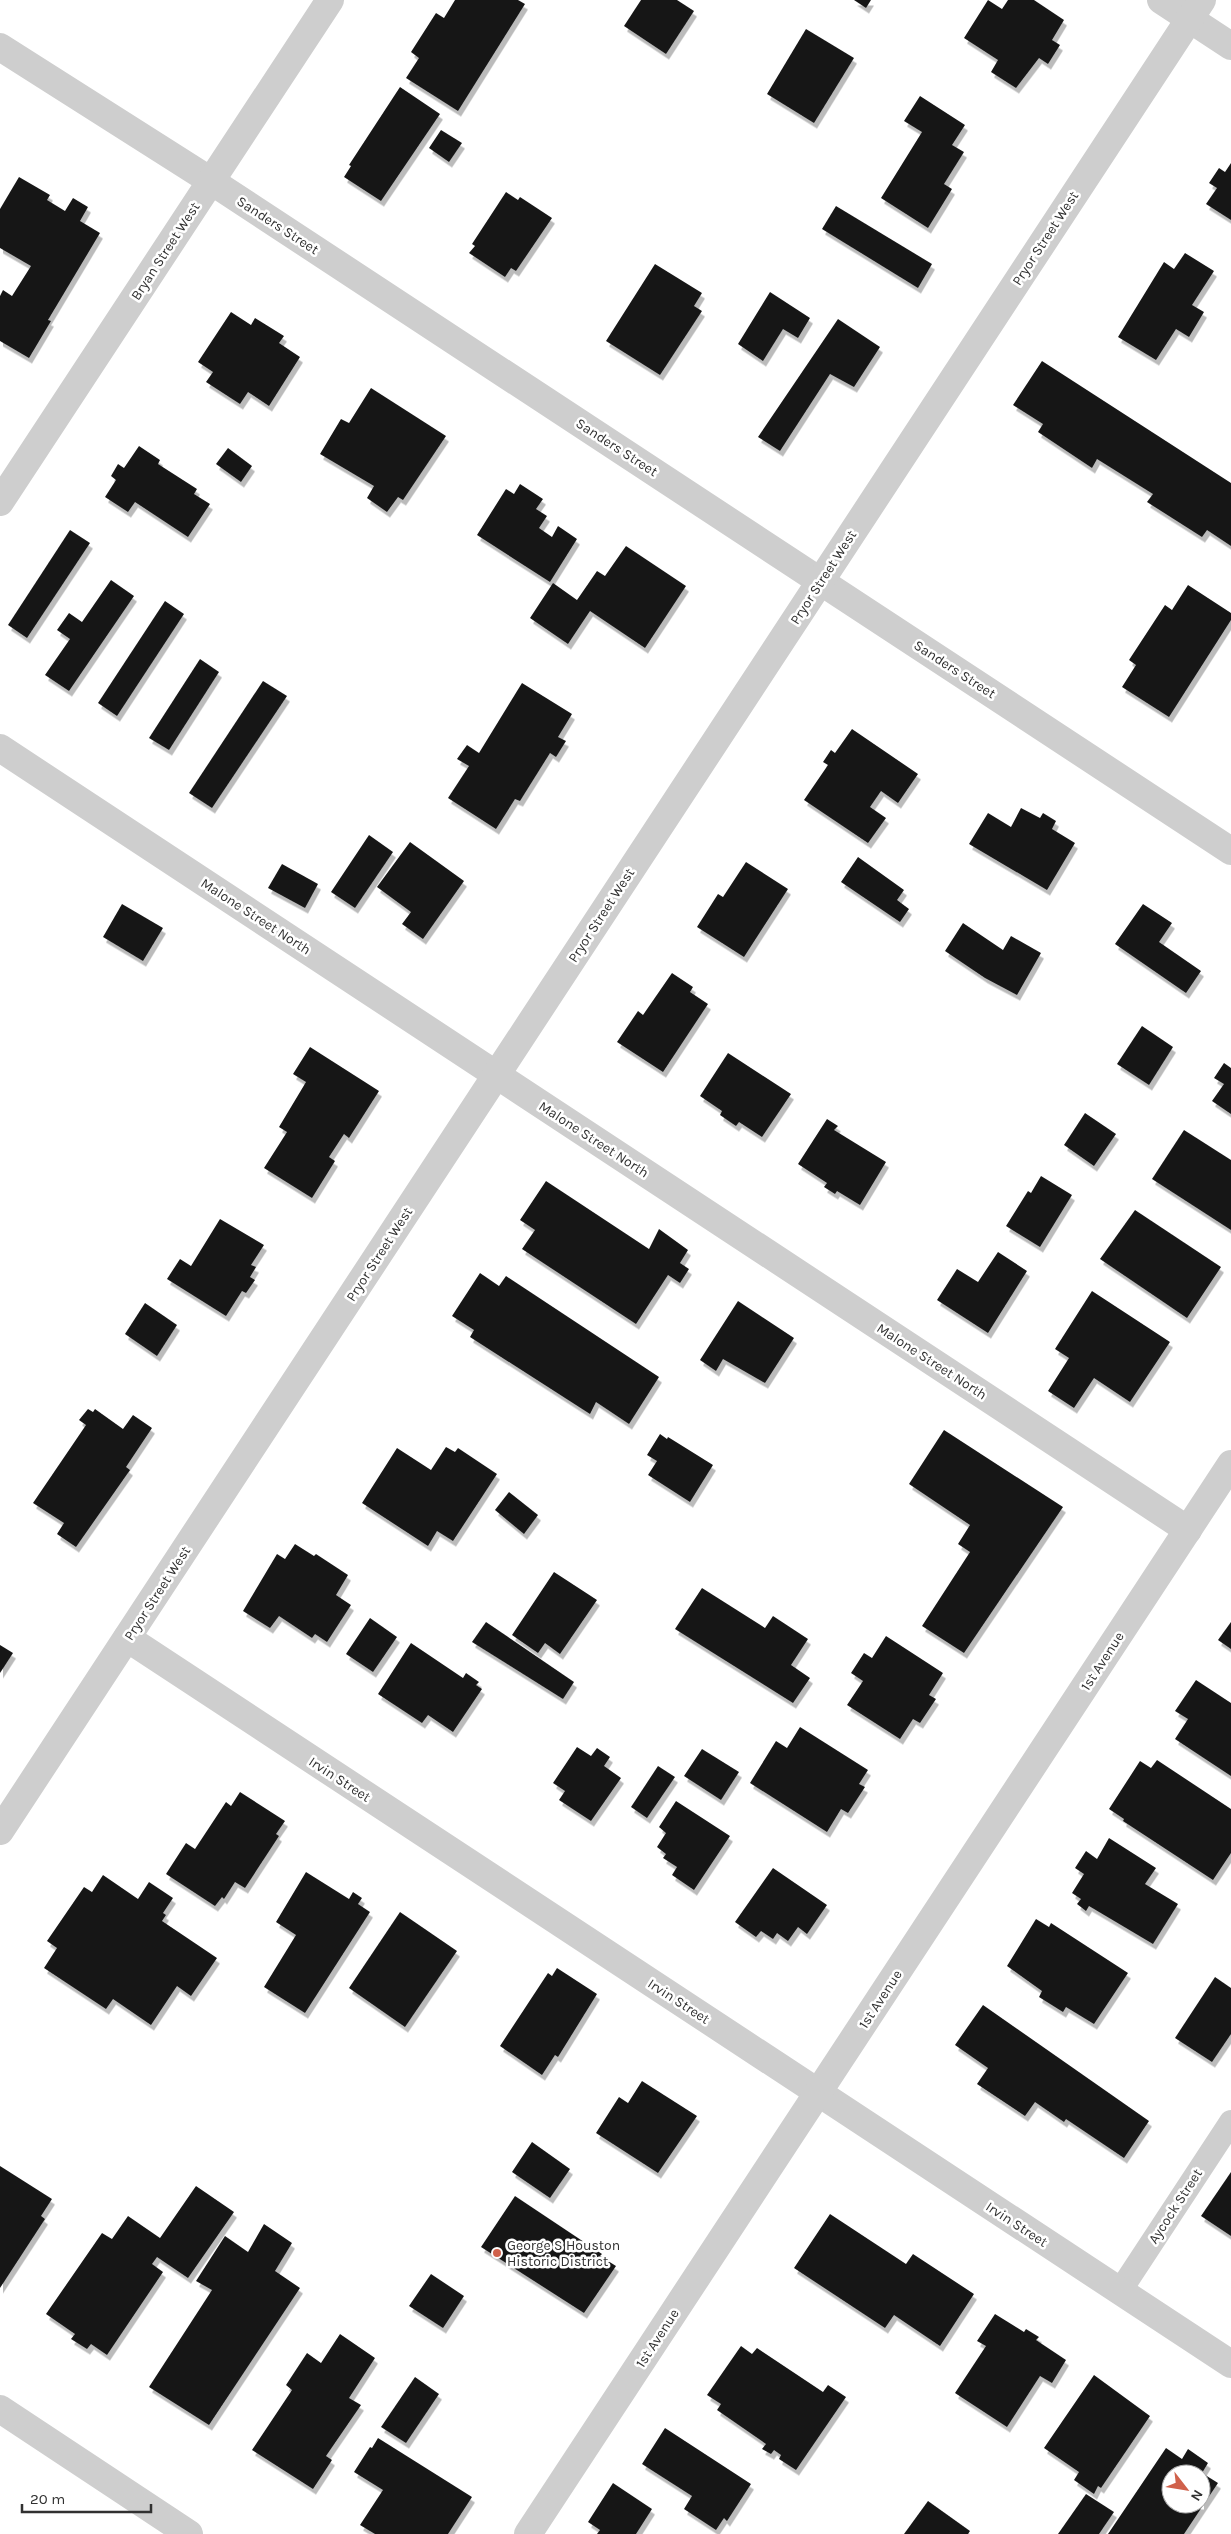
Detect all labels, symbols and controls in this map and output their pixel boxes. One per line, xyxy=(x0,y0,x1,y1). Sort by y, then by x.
street label: Pryor Street West xyxy=(1009,188,1082,289)
street label: Sanders Street xyxy=(234,193,322,258)
street label: Bryan Street West xyxy=(127,199,203,303)
street label: Sanders Street xyxy=(573,415,661,480)
street label: Pryor Street West xyxy=(787,527,860,628)
street label: Sanders Street xyxy=(911,637,999,702)
street label: Pryor Street West xyxy=(565,865,638,966)
street label: Malone Street North xyxy=(197,874,314,958)
street label: Malone Street North xyxy=(535,1097,652,1181)
street label: Pryor Street West xyxy=(343,1204,416,1305)
street label: Malone Street North xyxy=(873,1319,990,1403)
street label: Pryor Street West xyxy=(121,1543,194,1644)
street label: 1st Avenue xyxy=(1077,1629,1128,1694)
street label: Irvin Street xyxy=(306,1753,374,1806)
street label: 1st Avenue xyxy=(855,1967,906,2032)
street label: Irvin Street xyxy=(645,1975,713,2028)
street label: Aycock Street xyxy=(1145,2166,1206,2247)
street label: Irvin Street xyxy=(983,2198,1051,2251)
place label: George S Houston Historic District xyxy=(507,2237,620,2270)
marker: George S Houston Historic District xyxy=(491,2247,503,2259)
street label: 1st Avenue xyxy=(632,2306,683,2371)
north arrow xyxy=(1161,2464,1211,2514)
scale bar xyxy=(22,2482,151,2514)
text: N xyxy=(1187,2487,1207,2504)
text: 20 m xyxy=(30,2490,65,2508)

